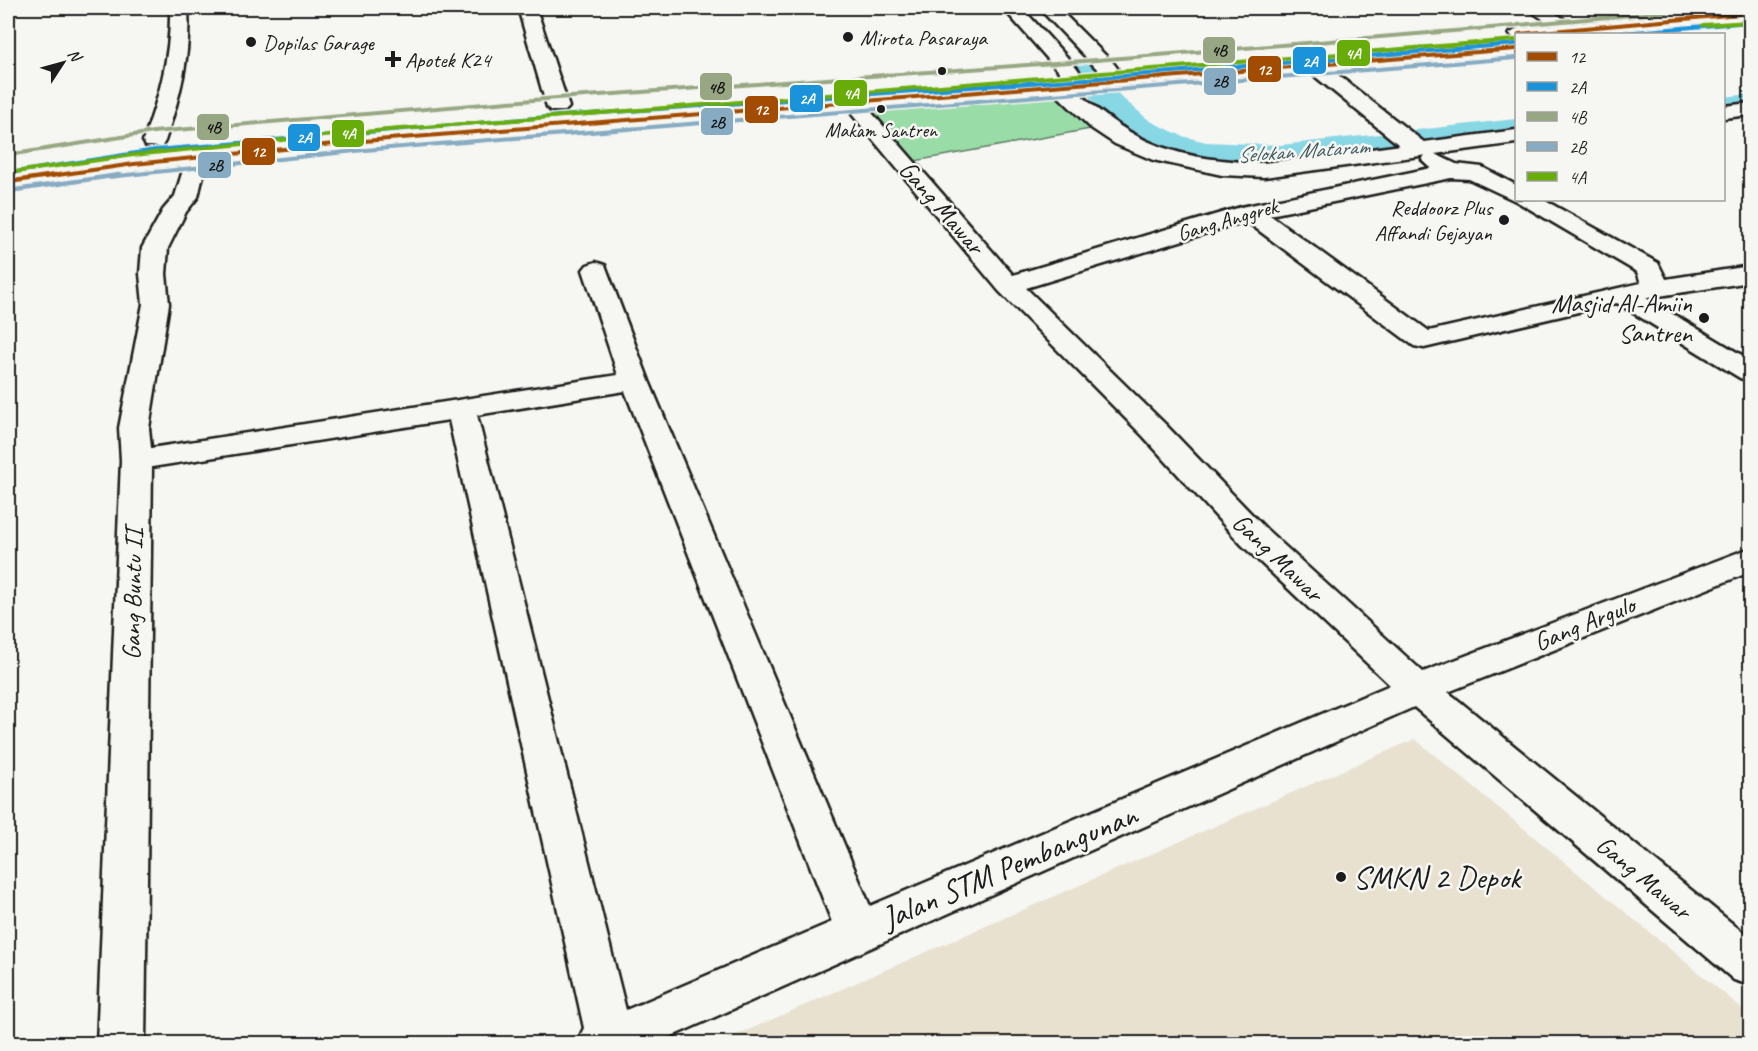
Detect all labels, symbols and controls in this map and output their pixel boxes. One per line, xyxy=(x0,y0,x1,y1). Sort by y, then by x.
place label: Mirota Pasaraya xyxy=(860,24,988,52)
place label: Dopilas Garage xyxy=(263,29,376,57)
marker: Mirota Pasaraya xyxy=(841,30,855,44)
north arrow xyxy=(33,33,93,93)
legend xyxy=(1515,33,1725,201)
marker: Dopilas Garage xyxy=(244,35,258,49)
line badge: 4B xyxy=(1202,36,1236,64)
line badge: 4A xyxy=(1336,39,1371,67)
text: 4B xyxy=(1211,41,1228,61)
text: 4A xyxy=(1345,44,1363,64)
text: N xyxy=(63,45,87,67)
place label: Apotek K24 xyxy=(405,46,493,74)
line badge: 2A xyxy=(1292,46,1327,75)
text: 12 xyxy=(1569,46,1587,68)
marker: Apotek K24 xyxy=(386,52,400,66)
text: 2A xyxy=(1302,52,1320,72)
line badge: 12 xyxy=(1247,55,1282,83)
text: 12 xyxy=(1257,60,1273,80)
unlabelled marker xyxy=(936,65,948,77)
line badge: 2B xyxy=(1203,67,1237,96)
line badge: 4B xyxy=(699,72,733,101)
text: 2B xyxy=(1212,72,1229,92)
text: 2A xyxy=(1569,76,1587,98)
text: 4B xyxy=(708,78,725,98)
line badge: 4A xyxy=(833,79,868,107)
line badge: 2A xyxy=(789,84,824,113)
text: 4A xyxy=(843,84,861,104)
text: 2A xyxy=(799,89,817,109)
line badge: 12 xyxy=(744,95,779,124)
text: 12 xyxy=(754,100,770,120)
marker: Makam Santren xyxy=(875,103,887,115)
text: 4B xyxy=(1569,106,1588,128)
line badge: 2B xyxy=(700,107,734,136)
line badge: 4B xyxy=(196,113,230,141)
text: 2B xyxy=(709,113,726,133)
text: 4B xyxy=(205,118,222,138)
place label: Makam Santren xyxy=(825,118,938,143)
line badge: 4A xyxy=(331,119,365,148)
line badge: 2A xyxy=(287,123,321,152)
text: 4A xyxy=(340,124,358,144)
text: 2A xyxy=(296,128,314,148)
water label: Selokan Mataram xyxy=(1236,132,1372,170)
text: 2B xyxy=(1569,136,1588,158)
line badge: 12 xyxy=(241,137,276,166)
text: 12 xyxy=(251,142,267,162)
line badge: 2B xyxy=(197,151,232,179)
street label: Gang Mawar xyxy=(892,154,993,263)
text: 2B xyxy=(207,156,224,176)
text: 4A xyxy=(1569,166,1587,188)
street label: Gang Anggrek xyxy=(1174,192,1283,248)
place label: Reddoorz Plus Affandi Gejayan xyxy=(1375,194,1494,247)
marker: Reddoorz Plus Affandi Gejayan xyxy=(1497,213,1511,227)
place label: Masjid Al-Amiin Santren xyxy=(1551,287,1693,350)
marker: Masjid Al-Amiin Santren xyxy=(1697,311,1711,325)
street label: Gang Mawar xyxy=(1225,506,1332,611)
street label: Gang Buntu II xyxy=(115,522,150,660)
street label: Gang Argulo xyxy=(1529,587,1642,659)
street label: Jalan STM Pembangunan xyxy=(873,794,1145,940)
street label: Gang Mawar xyxy=(1589,828,1700,928)
place label: SMKN 2 Depok xyxy=(1353,857,1523,898)
marker: SMKN 2 Depok xyxy=(1334,870,1348,884)

